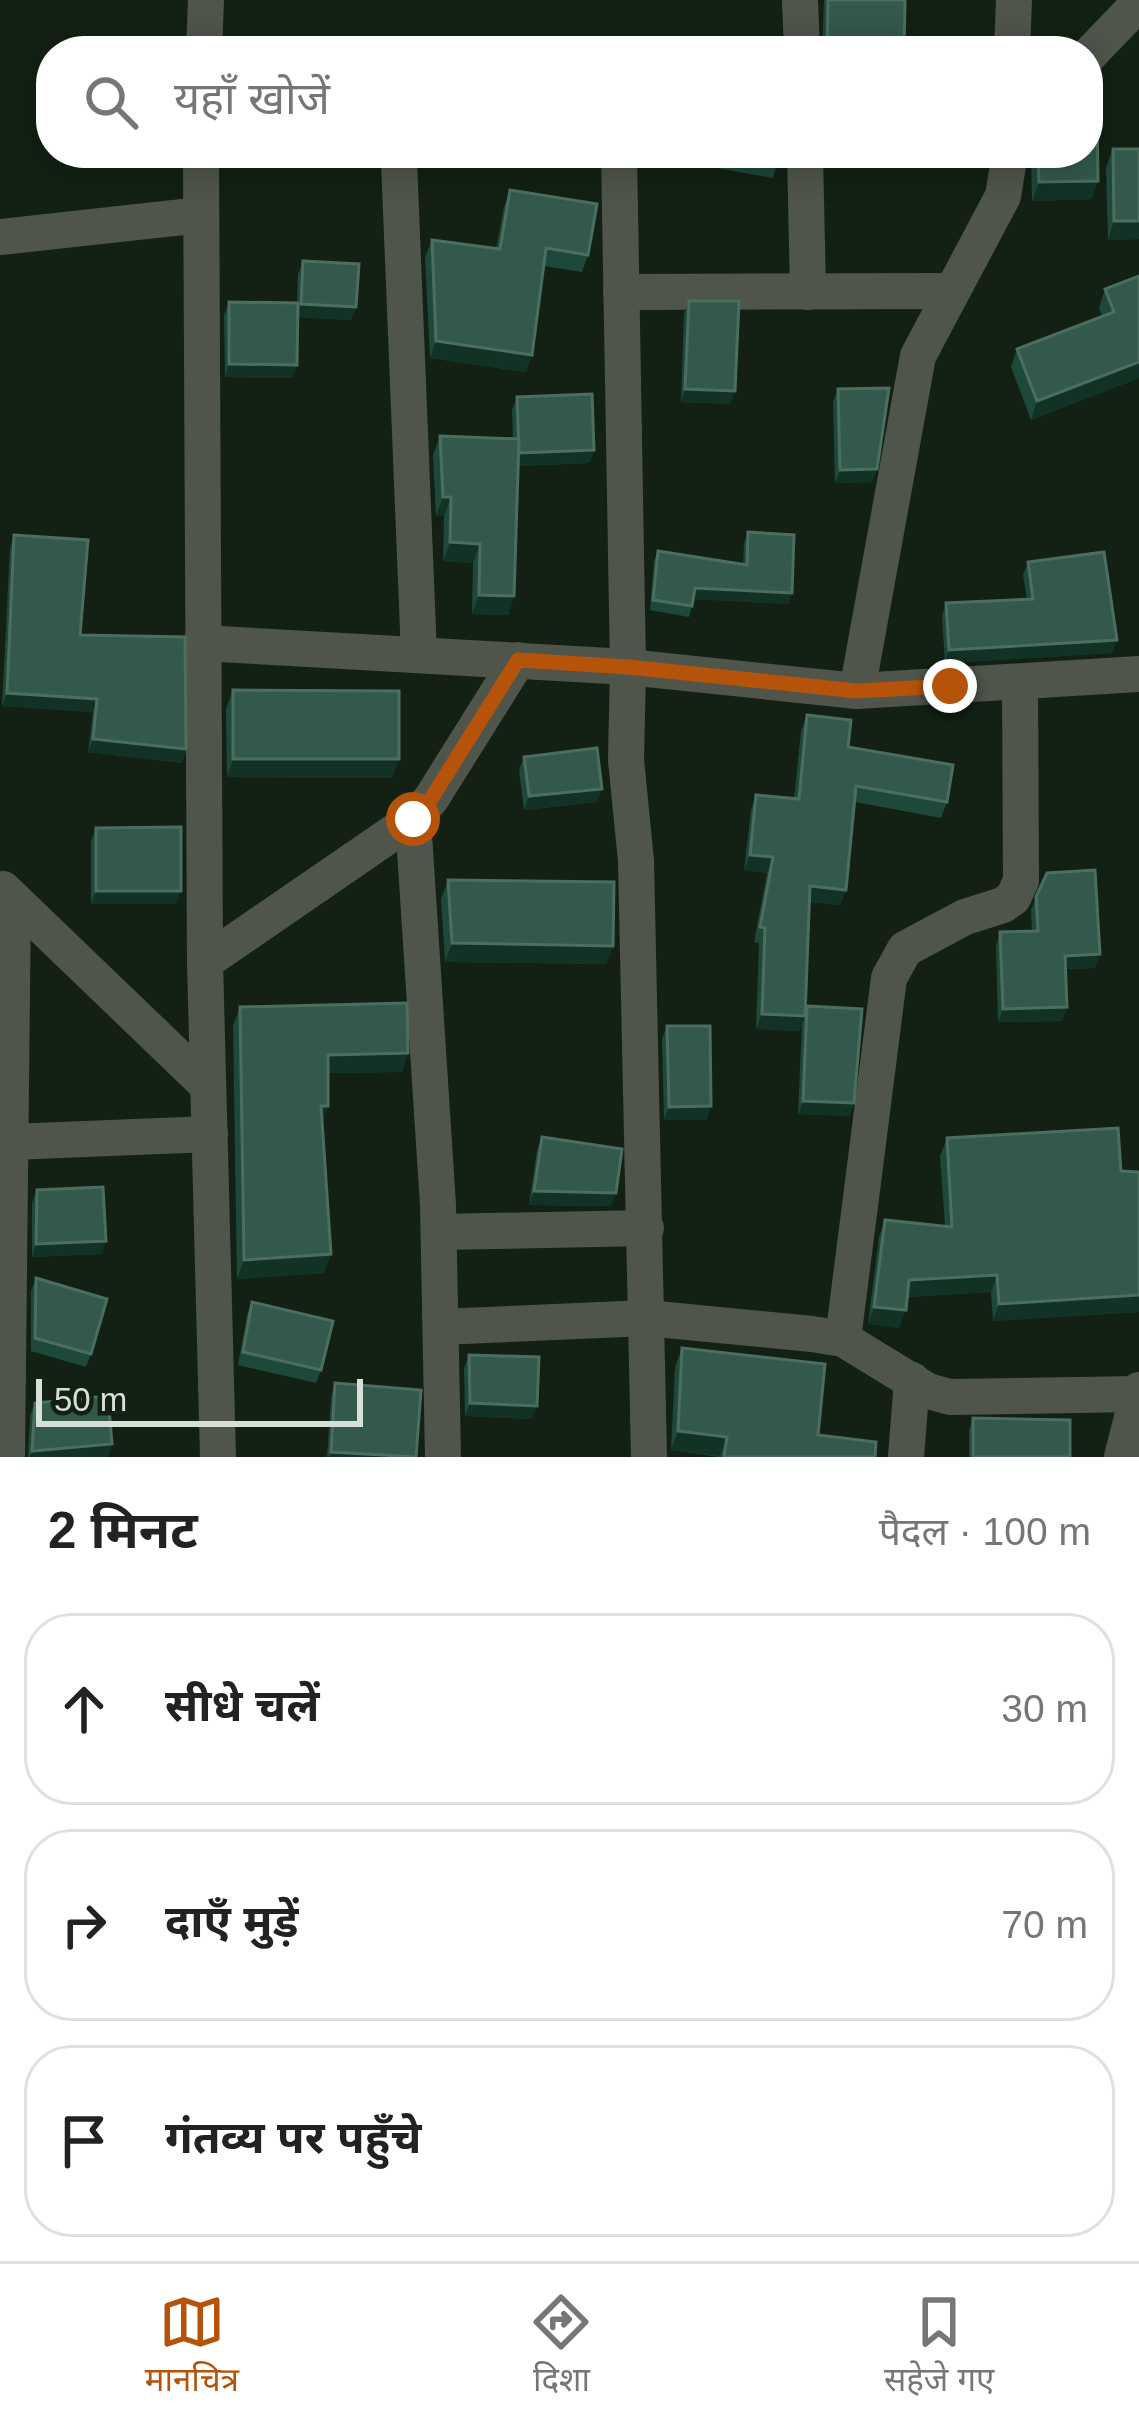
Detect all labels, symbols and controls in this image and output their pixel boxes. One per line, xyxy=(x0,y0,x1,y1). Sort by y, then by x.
search box xyxy=(36,36,1103,168)
icon: search xyxy=(78,69,144,135)
text: यहाँ खोजें xyxy=(174,73,330,124)
route end xyxy=(923,659,977,713)
route start xyxy=(386,792,440,846)
scale bar xyxy=(36,1373,363,1426)
text: 50 m xyxy=(54,1381,127,1418)
text: 2 मिनट xyxy=(48,1502,198,1559)
text: पैदल · 100 m xyxy=(879,1510,1091,1553)
icon: ahead xyxy=(51,1676,117,1742)
text: सीधे चलें xyxy=(165,1680,319,1731)
text: 30 m xyxy=(1001,1687,1088,1730)
icon: right xyxy=(51,1892,117,1958)
text: दाएँ मुड़ें xyxy=(165,1896,298,1947)
text: 70 m xyxy=(1001,1903,1088,1946)
icon: arrive xyxy=(51,2108,117,2174)
text: गंतव्य पर पहुँचे xyxy=(165,2112,421,2163)
tab: मानचित्र xyxy=(145,2289,239,2404)
tab: दिशा xyxy=(528,2289,594,2404)
tab: सहेजे गए xyxy=(884,2289,994,2404)

